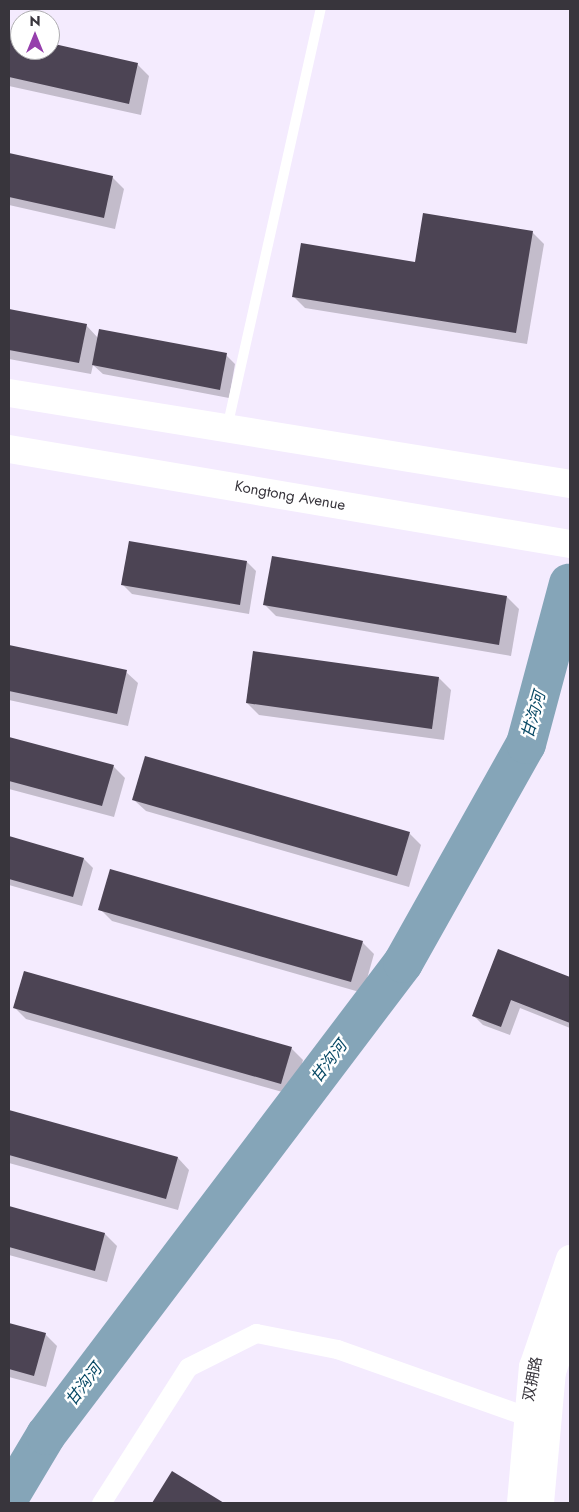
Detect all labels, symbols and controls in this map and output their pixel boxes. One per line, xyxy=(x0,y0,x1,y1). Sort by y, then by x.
north arrow xyxy=(10,10,60,60)
text: N xyxy=(29,11,41,31)
street label: Kongtong Avenue xyxy=(233,477,347,515)
water label: 甘沟河 xyxy=(518,689,550,741)
water label: 甘沟河 xyxy=(307,1037,351,1087)
street label: 双拥路 xyxy=(520,1355,546,1403)
water label: 甘沟河 xyxy=(62,1360,106,1410)

